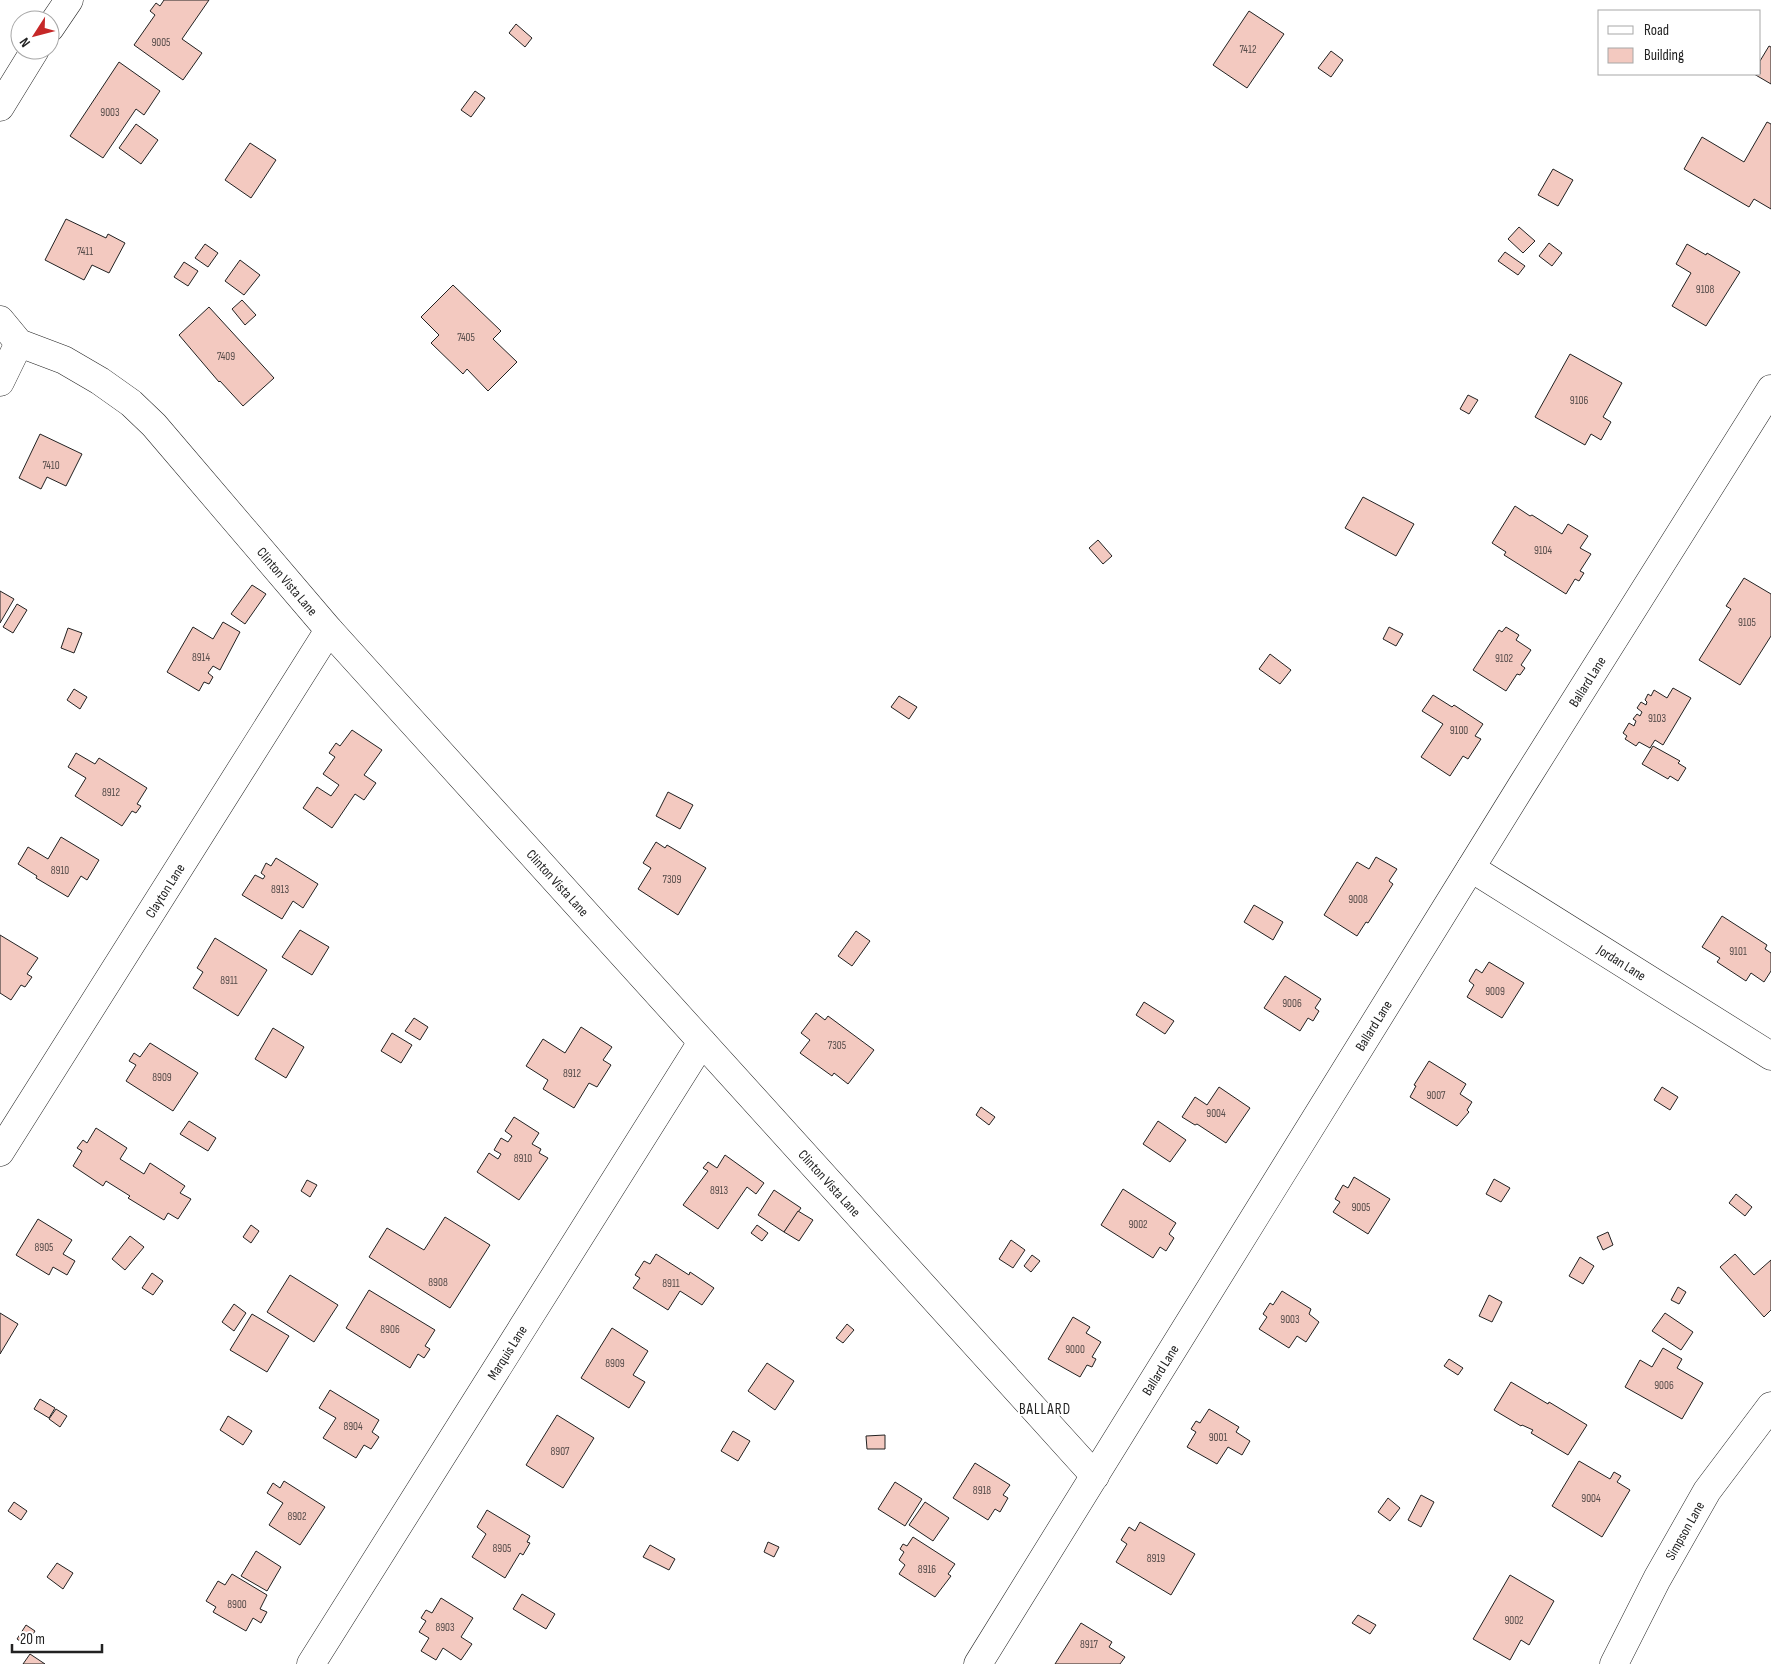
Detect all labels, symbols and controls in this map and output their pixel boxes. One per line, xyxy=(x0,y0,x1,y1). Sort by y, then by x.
north arrow xyxy=(10,10,60,60)
legend xyxy=(1598,10,1761,75)
text: Road xyxy=(1644,21,1669,40)
text: N xyxy=(16,34,34,50)
house number: 9005 xyxy=(151,36,171,49)
house number: 7412 xyxy=(1240,43,1257,56)
text: Building xyxy=(1644,46,1684,65)
house number: 9003 xyxy=(100,106,120,119)
house number: 7411 xyxy=(77,245,93,258)
house number: 9108 xyxy=(1696,283,1714,296)
house number: 7405 xyxy=(457,331,475,344)
house number: 7409 xyxy=(217,350,235,363)
house number: 9106 xyxy=(1570,394,1588,407)
house number: 7410 xyxy=(42,459,60,472)
street label: Clinton Vista Lane xyxy=(254,544,321,619)
house number: 9104 xyxy=(1534,544,1553,557)
house number: 9105 xyxy=(1738,616,1756,629)
house number: 8914 xyxy=(192,651,210,664)
house number: 9102 xyxy=(1495,652,1514,665)
street label: Ballard Lane xyxy=(1565,653,1609,710)
house number: 9103 xyxy=(1648,712,1667,725)
house number: 9100 xyxy=(1450,724,1468,737)
house number: 8912 xyxy=(102,786,121,799)
street label: Clinton Vista Lane xyxy=(523,846,593,920)
street label: Clayton Lane xyxy=(141,860,188,921)
house number: 8910 xyxy=(51,864,69,877)
house number: 7309 xyxy=(663,873,682,886)
house number: 8913 xyxy=(271,883,289,896)
house number: 9008 xyxy=(1348,893,1368,906)
street label: Jordan Lane xyxy=(1594,940,1649,984)
house number: 9101 xyxy=(1729,945,1747,958)
house number: 8911 xyxy=(220,974,238,987)
house number: 9009 xyxy=(1485,985,1505,998)
house number: 9006 xyxy=(1282,997,1302,1010)
street label: Ballard Lane xyxy=(1351,997,1395,1054)
house number: 7305 xyxy=(828,1039,846,1052)
house number: 8912 xyxy=(563,1067,582,1080)
house number: 8909 xyxy=(152,1071,172,1084)
house number: 9007 xyxy=(1426,1089,1446,1102)
house number: 9004 xyxy=(1206,1107,1226,1120)
street label: Clinton Vista Lane xyxy=(795,1146,864,1220)
house number: 8910 xyxy=(514,1152,532,1165)
house number: 8913 xyxy=(710,1184,728,1197)
house number: 9005 xyxy=(1351,1201,1371,1214)
house number: 9002 xyxy=(1128,1218,1148,1231)
house number: 8905 xyxy=(34,1241,54,1254)
house number: 8908 xyxy=(428,1276,448,1289)
house number: 8911 xyxy=(662,1277,680,1290)
house number: 9003 xyxy=(1280,1313,1300,1326)
street label: Marquis Lane xyxy=(483,1322,530,1383)
house number: 8906 xyxy=(380,1323,400,1336)
street label: Ballard Lane xyxy=(1138,1341,1182,1398)
house number: 9000 xyxy=(1065,1343,1085,1356)
house number: 8909 xyxy=(605,1357,625,1370)
house number: 9006 xyxy=(1654,1379,1674,1392)
district label: BALLARD xyxy=(1019,1400,1071,1419)
house number: 8904 xyxy=(343,1420,363,1433)
house number: 9001 xyxy=(1209,1431,1227,1444)
house number: 8907 xyxy=(551,1445,570,1458)
house number: 8918 xyxy=(973,1484,991,1497)
house number: 9004 xyxy=(1581,1492,1601,1505)
street label: Simpson Lane xyxy=(1661,1498,1708,1563)
house number: 8902 xyxy=(287,1510,307,1523)
house number: 8905 xyxy=(492,1542,512,1555)
house number: 8919 xyxy=(1147,1552,1165,1565)
house number: 8916 xyxy=(918,1563,936,1576)
house number: 8900 xyxy=(227,1598,247,1611)
house number: 9002 xyxy=(1504,1614,1524,1627)
house number: 8903 xyxy=(435,1621,455,1634)
scale bar xyxy=(12,1622,102,1654)
text: 20 m xyxy=(20,1630,45,1649)
house number: 8917 xyxy=(1080,1638,1099,1651)

